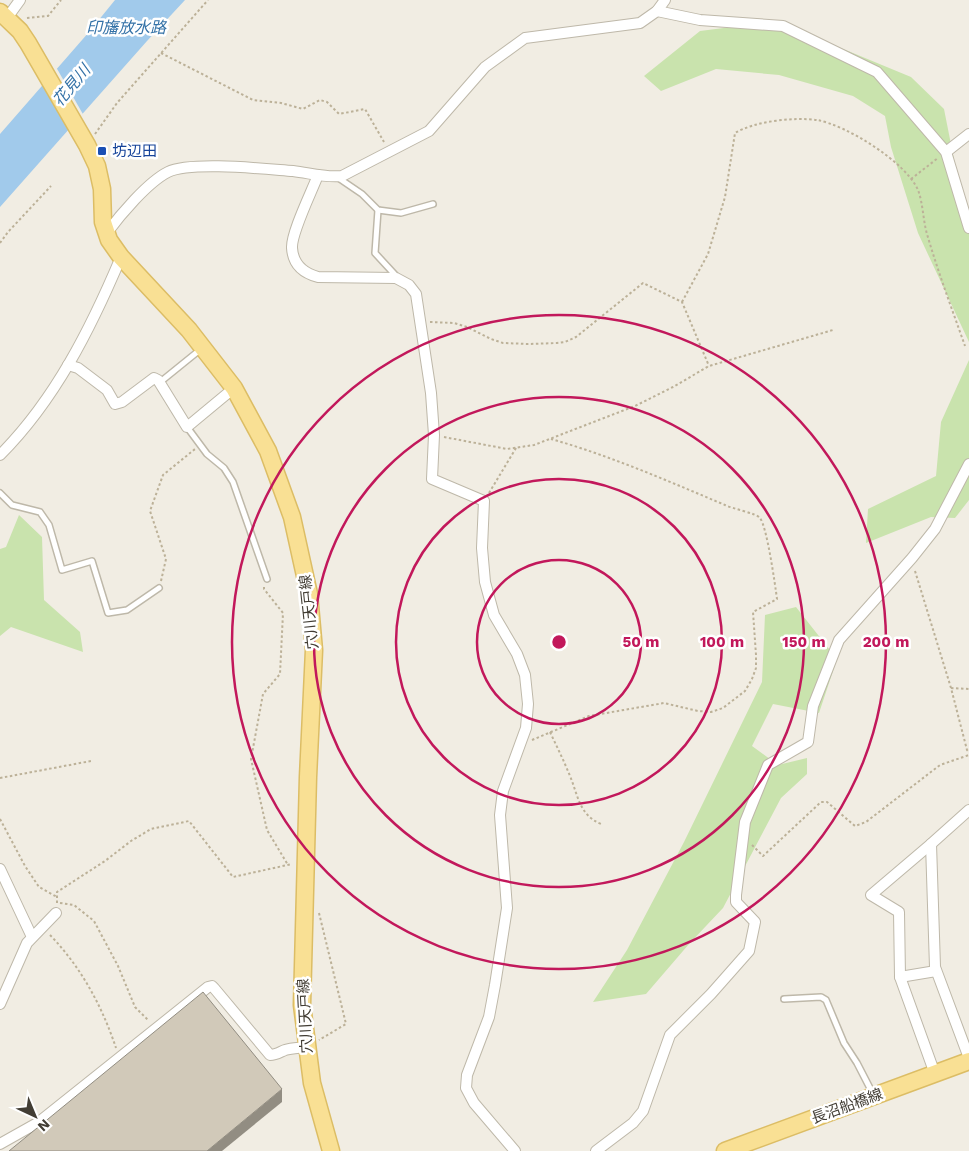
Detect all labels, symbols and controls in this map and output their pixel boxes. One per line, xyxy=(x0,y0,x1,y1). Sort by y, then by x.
water label: 印旛放水路 xyxy=(86,18,168,37)
water label: 花見川 xyxy=(49,59,95,110)
place label: 坊辺田 xyxy=(112,142,157,160)
marker: 坊辺田 xyxy=(96,145,108,157)
street label: 穴川天戸線 xyxy=(296,574,322,650)
centre of rings xyxy=(550,633,568,651)
text: 50 m xyxy=(623,633,659,651)
text: 100 m xyxy=(700,633,744,651)
text: 150 m xyxy=(782,633,826,651)
text: 200 m xyxy=(863,633,909,651)
street label: 穴川天戸線 xyxy=(294,978,316,1054)
street label: 長沼船橋線 xyxy=(809,1085,885,1127)
north arrow xyxy=(10,1091,60,1141)
text: N xyxy=(35,1116,53,1135)

